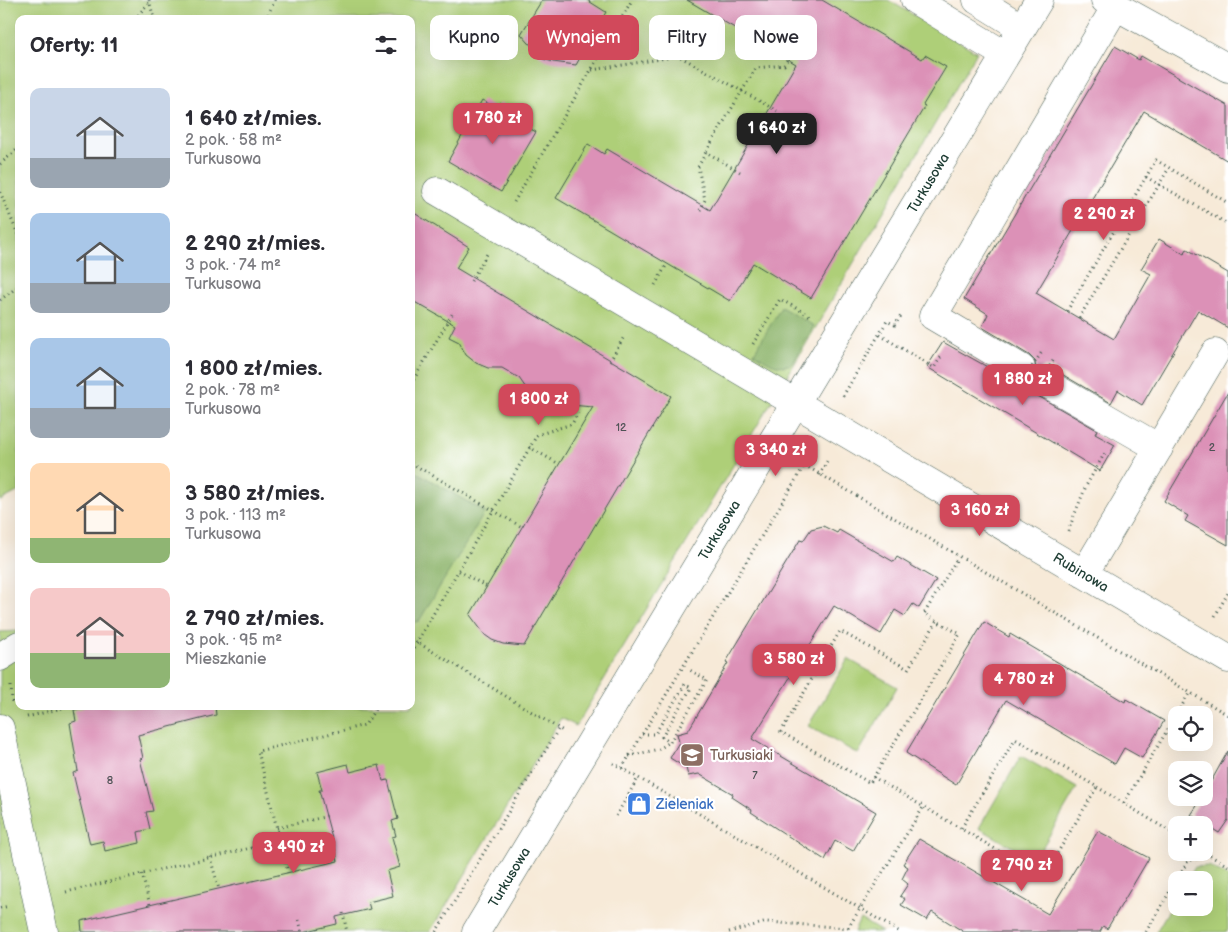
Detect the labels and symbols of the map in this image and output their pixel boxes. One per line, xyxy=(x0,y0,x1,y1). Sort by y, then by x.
pin: 1 780 zł xyxy=(441,102,545,145)
pin: 1 640 zł xyxy=(725,112,829,155)
street label: Turkusowa xyxy=(904,150,953,216)
pin: 2 290 zł xyxy=(1052,198,1156,241)
pin: 1 880 zł xyxy=(971,364,1075,406)
pin: 1 800 zł xyxy=(487,384,591,426)
house number: 12 xyxy=(616,421,627,434)
pin: 3 340 zł xyxy=(724,434,828,477)
house number: 2 xyxy=(1209,441,1216,454)
pin: 3 160 zł xyxy=(928,494,1032,537)
street label: Turkusowa xyxy=(695,497,744,563)
street label: Rubinowa xyxy=(1050,549,1112,596)
pin: 3 580 zł xyxy=(742,644,846,686)
pin: 4 780 zł xyxy=(972,664,1076,706)
school or university icon: Turkusiaki xyxy=(679,742,705,768)
place label: Turkusiaki xyxy=(710,747,773,764)
house number: 7 xyxy=(752,769,758,782)
house number: 8 xyxy=(107,774,113,787)
shop icon: Zieleniak xyxy=(626,791,652,817)
place label: Zieleniak xyxy=(655,796,714,813)
pin: 3 490 zł xyxy=(242,832,346,874)
street label: Turkusowa xyxy=(485,844,534,910)
pin: 2 790 zł xyxy=(970,850,1074,892)

